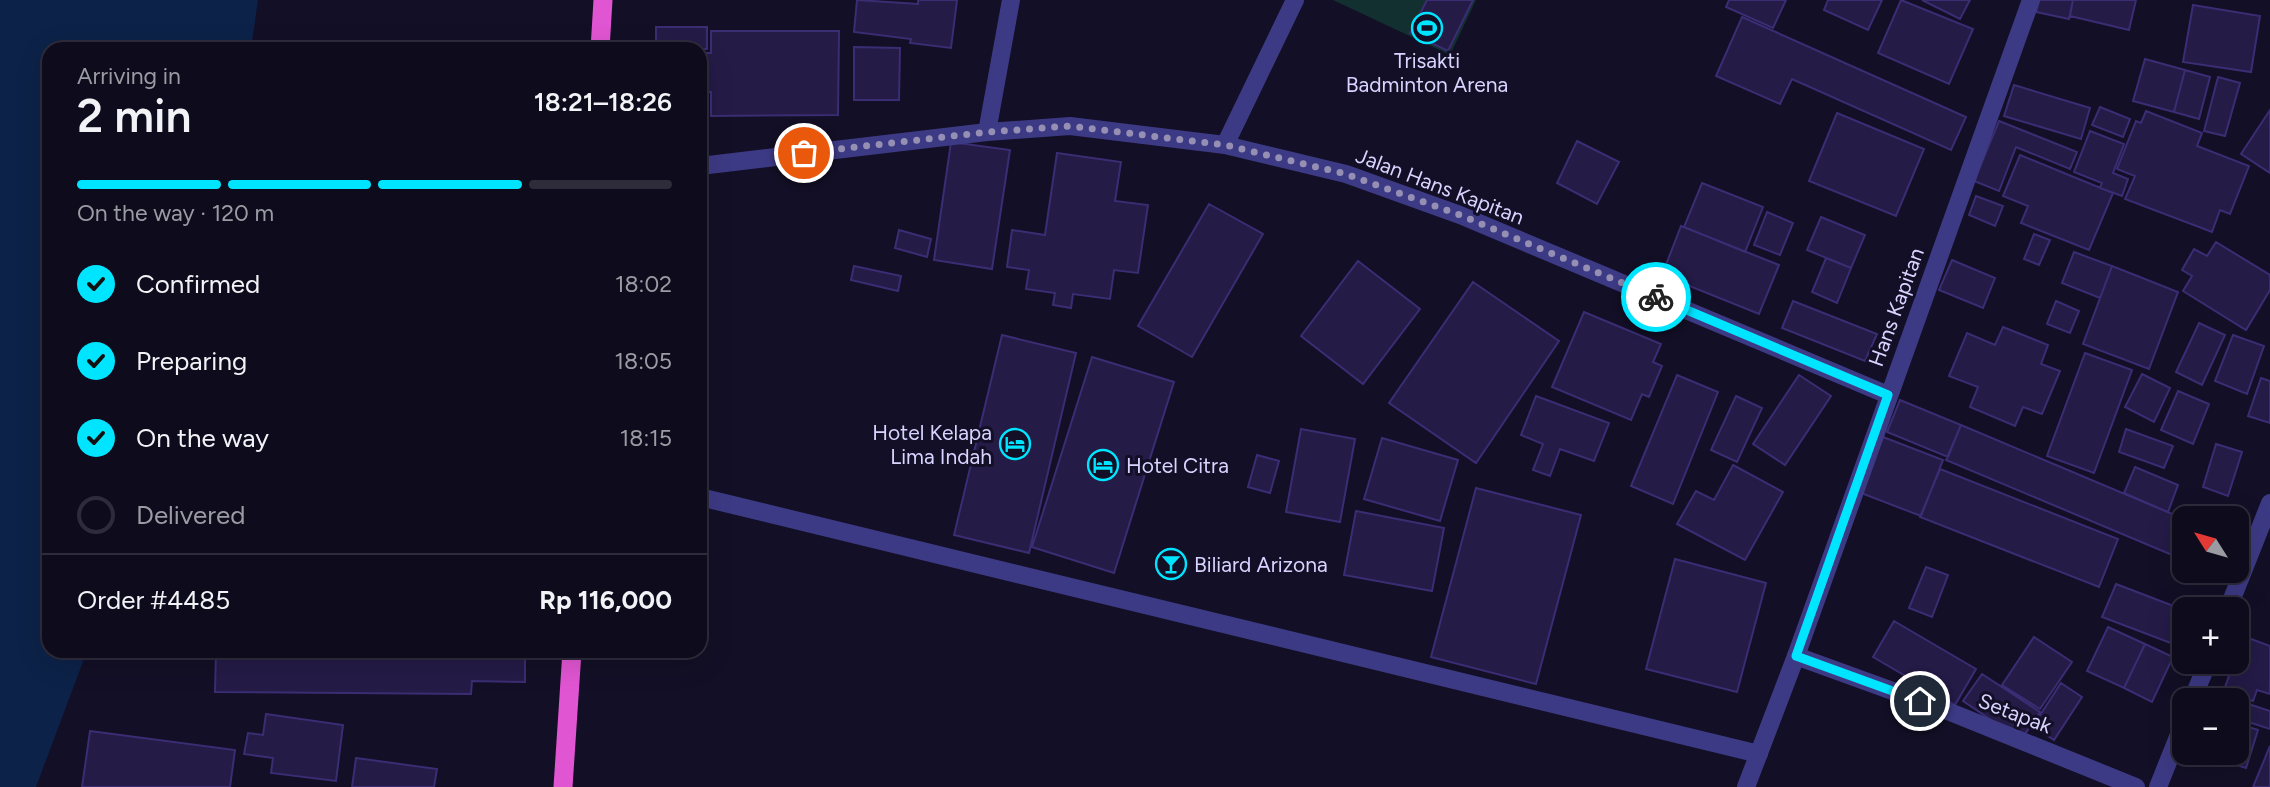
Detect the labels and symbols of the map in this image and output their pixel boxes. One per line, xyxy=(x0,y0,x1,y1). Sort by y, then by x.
sports icon: Trisakti Badminton Arena xyxy=(1410,11,1444,45)
place label: Trisakti Badminton Arena xyxy=(1346,48,1508,97)
pin xyxy=(774,123,834,183)
street label: Jalan Hans Kapitan xyxy=(1352,142,1528,230)
street label: Hans Kapitan xyxy=(1863,244,1929,370)
courier xyxy=(1621,262,1691,332)
place label: Hotel Kelapa Lima Indah xyxy=(872,420,992,469)
hotel icon: Hotel Kelapa Lima Indah xyxy=(998,427,1032,461)
hotel icon: Hotel Citra xyxy=(1086,448,1120,482)
place label: Hotel Citra xyxy=(1126,453,1229,478)
north arrow xyxy=(2172,506,2249,583)
bar icon: Biliard Arizona xyxy=(1154,547,1188,581)
place label: Biliard Arizona xyxy=(1194,552,1328,577)
pin xyxy=(1890,671,1950,731)
street label: Setapak xyxy=(1975,688,2056,739)

